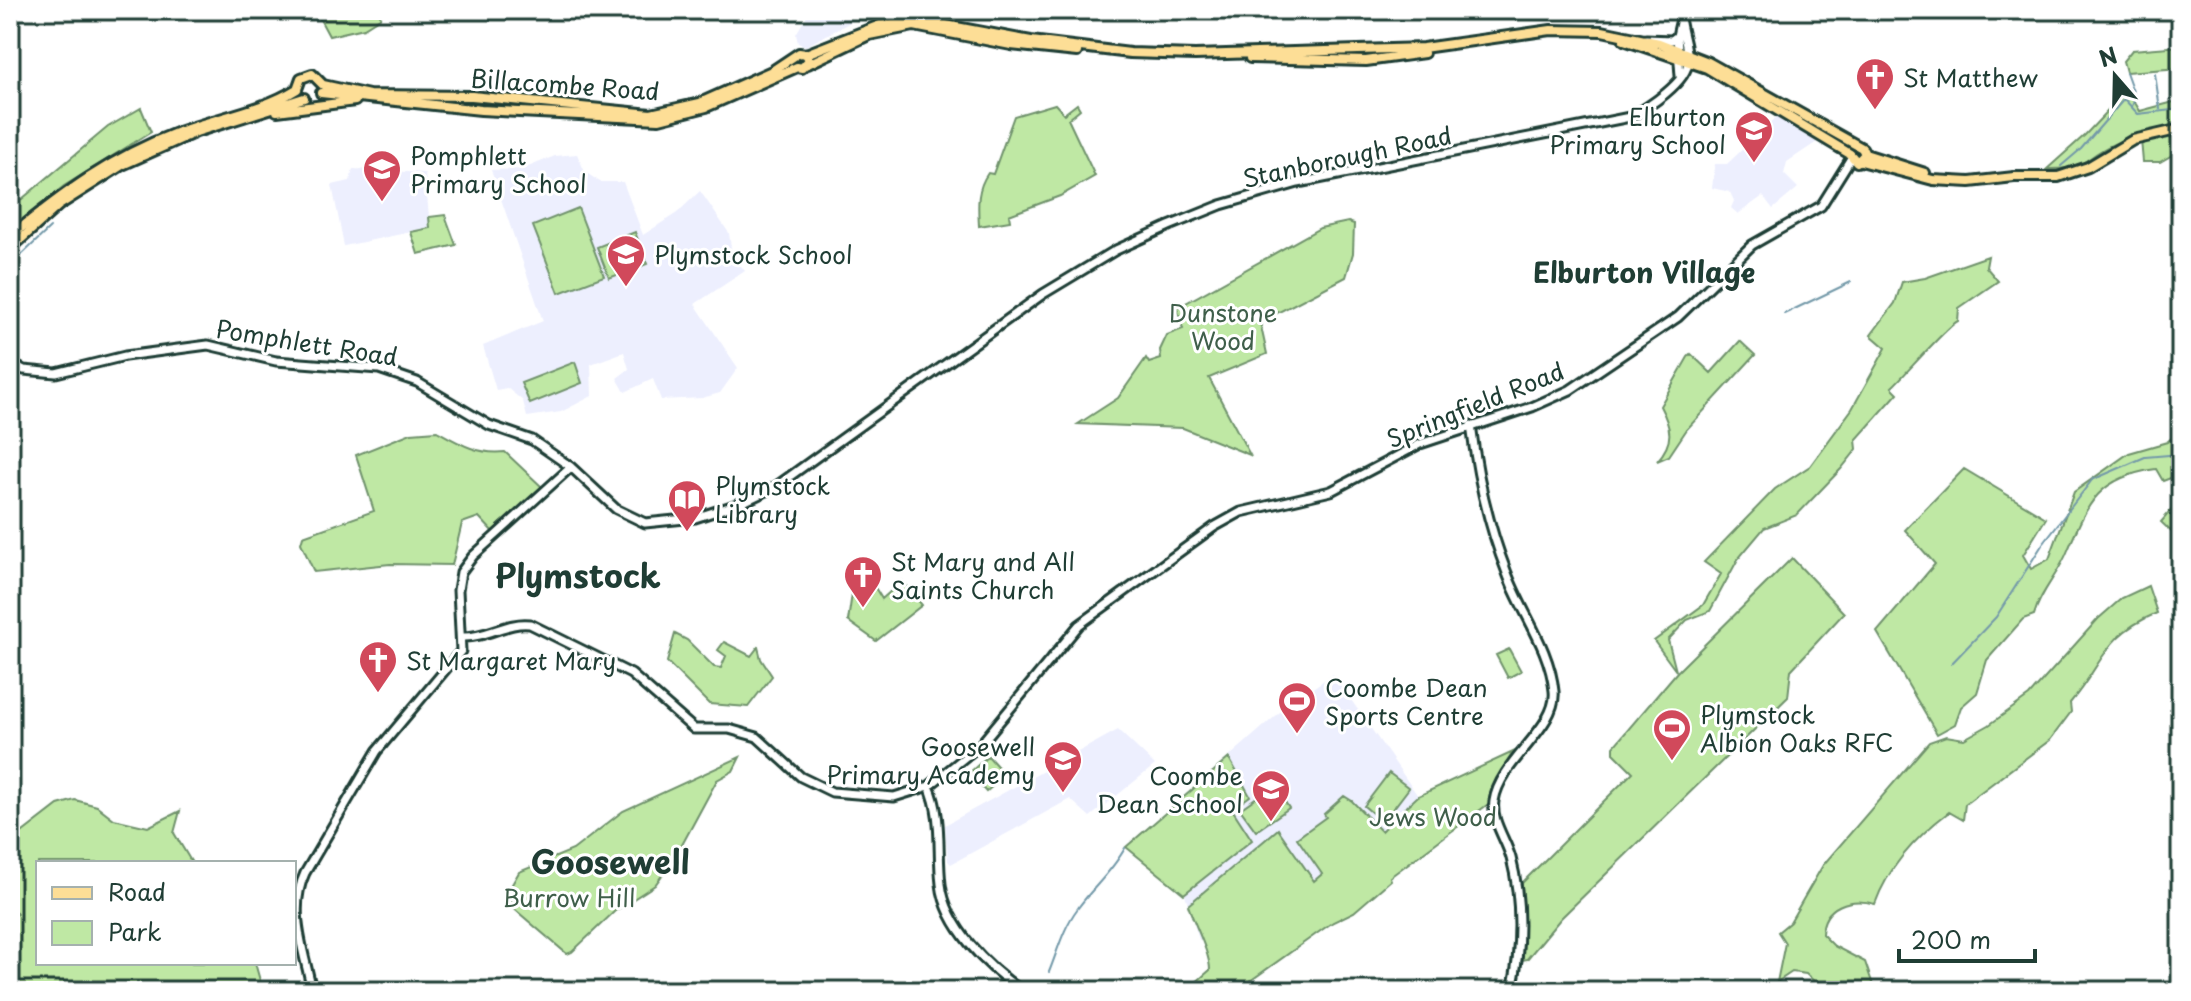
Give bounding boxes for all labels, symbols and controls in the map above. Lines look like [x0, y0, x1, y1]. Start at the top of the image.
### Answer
north arrow [2075, 36, 2155, 116]
text: N [2094, 37, 2121, 74]
church icon: St Matthew [1854, 56, 1896, 111]
street label: Billacombe Road [469, 59, 661, 109]
place label: St Matthew [1903, 59, 2038, 95]
place label: Elburton Primary School [1549, 98, 1726, 162]
school or university icon: Elburton Primary School [1733, 109, 1775, 164]
street label: Stanborough Road [1239, 116, 1455, 196]
place label: Pomphlett Primary School [410, 137, 587, 201]
school or university icon: Pomphlett Primary School [361, 148, 403, 203]
school or university icon: Plymstock School [605, 233, 647, 288]
place label: Plymstock School [654, 236, 853, 272]
district label: Elburton Village [1533, 250, 1755, 293]
park label: Dunstone Wood [1169, 294, 1277, 358]
street label: Pomphlett Road [213, 310, 401, 374]
street label: Springfield Road [1381, 352, 1569, 456]
place label: Plymstock Library [715, 467, 830, 531]
library icon: Plymstock Library [666, 478, 708, 533]
place label: St Mary and All Saints Church [891, 543, 1075, 607]
district label: Plymstock [495, 551, 661, 599]
church icon: St Mary and All Saints Church [842, 554, 884, 609]
church icon: St Margaret Mary [357, 639, 399, 694]
place label: St Margaret Mary [406, 642, 616, 678]
place label: Coombe Dean Sports Centre [1325, 669, 1487, 733]
sports icon: Coombe Dean Sports Centre [1276, 680, 1318, 735]
place label: Plymstock Albion Oaks RFC [1700, 696, 1894, 760]
sports icon: Plymstock Albion Oaks RFC [1651, 707, 1693, 762]
place label: Goosewell Primary Academy [826, 728, 1035, 792]
school or university icon: Goosewell Primary Academy [1042, 739, 1084, 794]
place label: Coombe Dean School [1096, 757, 1243, 821]
school or university icon: Coombe Dean School [1250, 768, 1292, 823]
park label: Jews Wood [1369, 798, 1497, 834]
district label: Goosewell [530, 837, 690, 885]
legend [36, 861, 296, 965]
text: Road [108, 873, 166, 909]
park label: Burrow Hill [503, 879, 635, 915]
text: Park [108, 913, 162, 949]
scale bar [1899, 913, 2035, 963]
text: 200 m [1911, 921, 1991, 957]

